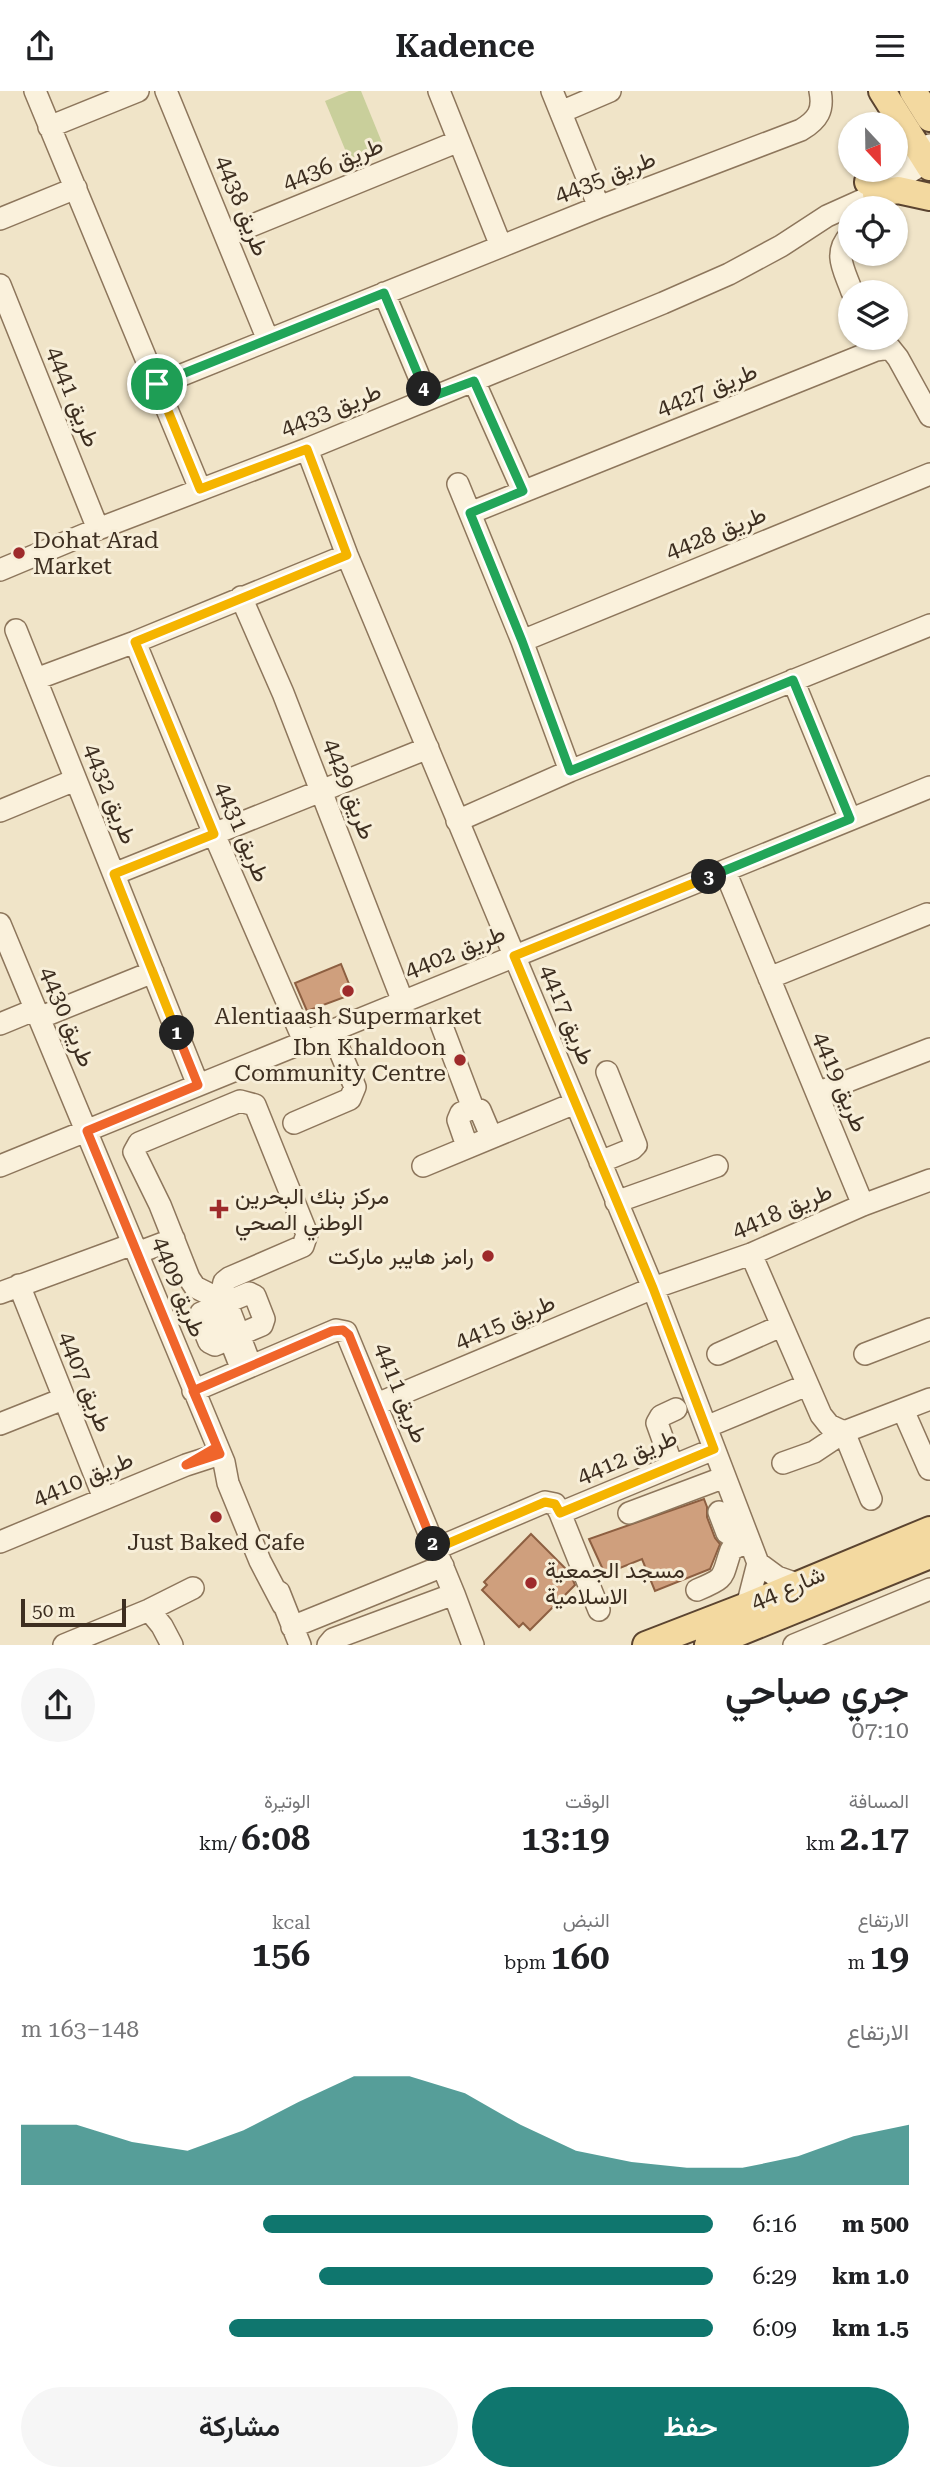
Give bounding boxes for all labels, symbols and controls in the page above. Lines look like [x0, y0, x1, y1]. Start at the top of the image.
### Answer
icon: share [21, 27, 59, 65]
text: Kadence [395, 27, 535, 65]
icon: menu [871, 27, 909, 65]
north arrow [838, 112, 908, 182]
map controls [838, 112, 908, 350]
street label: طريق 4436 [279, 132, 388, 197]
street label: طريق 4435 [551, 145, 660, 210]
street label: طريق 4438 [209, 152, 274, 261]
button: locate [838, 196, 908, 266]
button: layers [838, 280, 908, 350]
street label: طريق 4441 [40, 343, 105, 452]
pin [127, 354, 187, 414]
street label: طريق 4427 [653, 358, 762, 423]
icon: arrive [138, 365, 176, 403]
pin: 4 [406, 371, 442, 407]
text: 4 [418, 377, 429, 400]
street label: طريق 4433 [277, 378, 386, 443]
street label: طريق 4428 [662, 501, 771, 566]
place label: Dohat Arad Market [33, 527, 159, 580]
marker: Dohat Arad Market [11, 545, 27, 561]
street label: طريق 4429 [316, 735, 381, 844]
street label: طريق 4432 [77, 740, 142, 849]
street label: طريق 4431 [208, 778, 275, 887]
pin: 3 [692, 859, 726, 895]
text: 3 [703, 865, 714, 888]
street label: طريق 4402 [401, 920, 510, 985]
street label: طريق 4417 [533, 961, 600, 1070]
street label: طريق 4430 [33, 963, 100, 1072]
marker: Alentiaash Supermarket [340, 983, 356, 999]
place label: Alentiaash Supermarket [214, 1003, 482, 1030]
pin: 1 [160, 1016, 194, 1051]
text: 1 [171, 1021, 182, 1044]
street label: طريق 4419 [806, 1028, 873, 1137]
place label: Ibn Khaldoon Community Centre [234, 1034, 446, 1087]
marker: Ibn Khaldoon Community Centre [452, 1052, 468, 1068]
street label: طريق 4418 [728, 1178, 837, 1245]
place label: مركز بنك البحرين الوطني الصحي [235, 1183, 389, 1241]
marker: مركز بنك البحرين الوطني الصحي [209, 1199, 229, 1219]
street label: طريق 4409 [146, 1233, 211, 1342]
place label: رامز هايبر ماركت [328, 1243, 474, 1271]
marker: رامز هايبر ماركت [480, 1248, 496, 1264]
street label: طريق 4415 [451, 1289, 560, 1356]
street label: طريق 4407 [52, 1328, 117, 1437]
street label: طريق 4411 [368, 1339, 433, 1448]
street label: طريق 4412 [573, 1424, 682, 1491]
street label: طريق 4410 [29, 1446, 138, 1513]
marker: Just Baked Cafe [208, 1509, 224, 1525]
pin: 2 [416, 1527, 450, 1561]
place label: Just Baked Cafe [127, 1529, 305, 1556]
text: 2 [427, 1532, 438, 1555]
place label: مسجد الجمعية الاسلامية [545, 1557, 685, 1610]
street label: شارع 44 [747, 1560, 830, 1617]
marker: مسجد الجمعية الاسلامية [523, 1575, 539, 1591]
scale bar [21, 1595, 126, 1627]
text: 50 m [32, 1599, 75, 1622]
button: share [21, 1668, 95, 1742]
text: جري صباحي [725, 1669, 909, 1713]
text: 07:10 [852, 1717, 909, 1744]
text: الوتيرة [264, 1790, 310, 1813]
text: الوقت [565, 1790, 610, 1813]
text: المسافة [849, 1790, 909, 1813]
text: 6:08 [241, 1818, 310, 1859]
text: 13:19 [521, 1818, 610, 1859]
text: 2.17 [840, 1818, 909, 1859]
text: /km [199, 1832, 241, 1855]
text: km [806, 1832, 840, 1855]
text: النبض [563, 1909, 610, 1932]
text: الارتفاع [857, 1909, 909, 1932]
text: kcal [272, 1911, 310, 1934]
text: 156 [252, 1934, 310, 1975]
text: 160 [551, 1937, 610, 1978]
text: 19 [870, 1937, 909, 1978]
text: bpm [504, 1951, 551, 1974]
text: m [848, 1951, 870, 1974]
text: 148–163 m [21, 2016, 139, 2043]
text: الارتفاع [847, 2019, 909, 2046]
text: 6:16 [752, 2211, 797, 2238]
text: 500 m [842, 2211, 909, 2238]
text: 6:29 [752, 2263, 797, 2290]
text: 1.0 km [832, 2263, 909, 2290]
text: 6:09 [752, 2315, 797, 2342]
text: 1.5 km [832, 2315, 909, 2342]
button: مشاركة [21, 2387, 458, 2467]
button: حفظ [472, 2387, 909, 2467]

